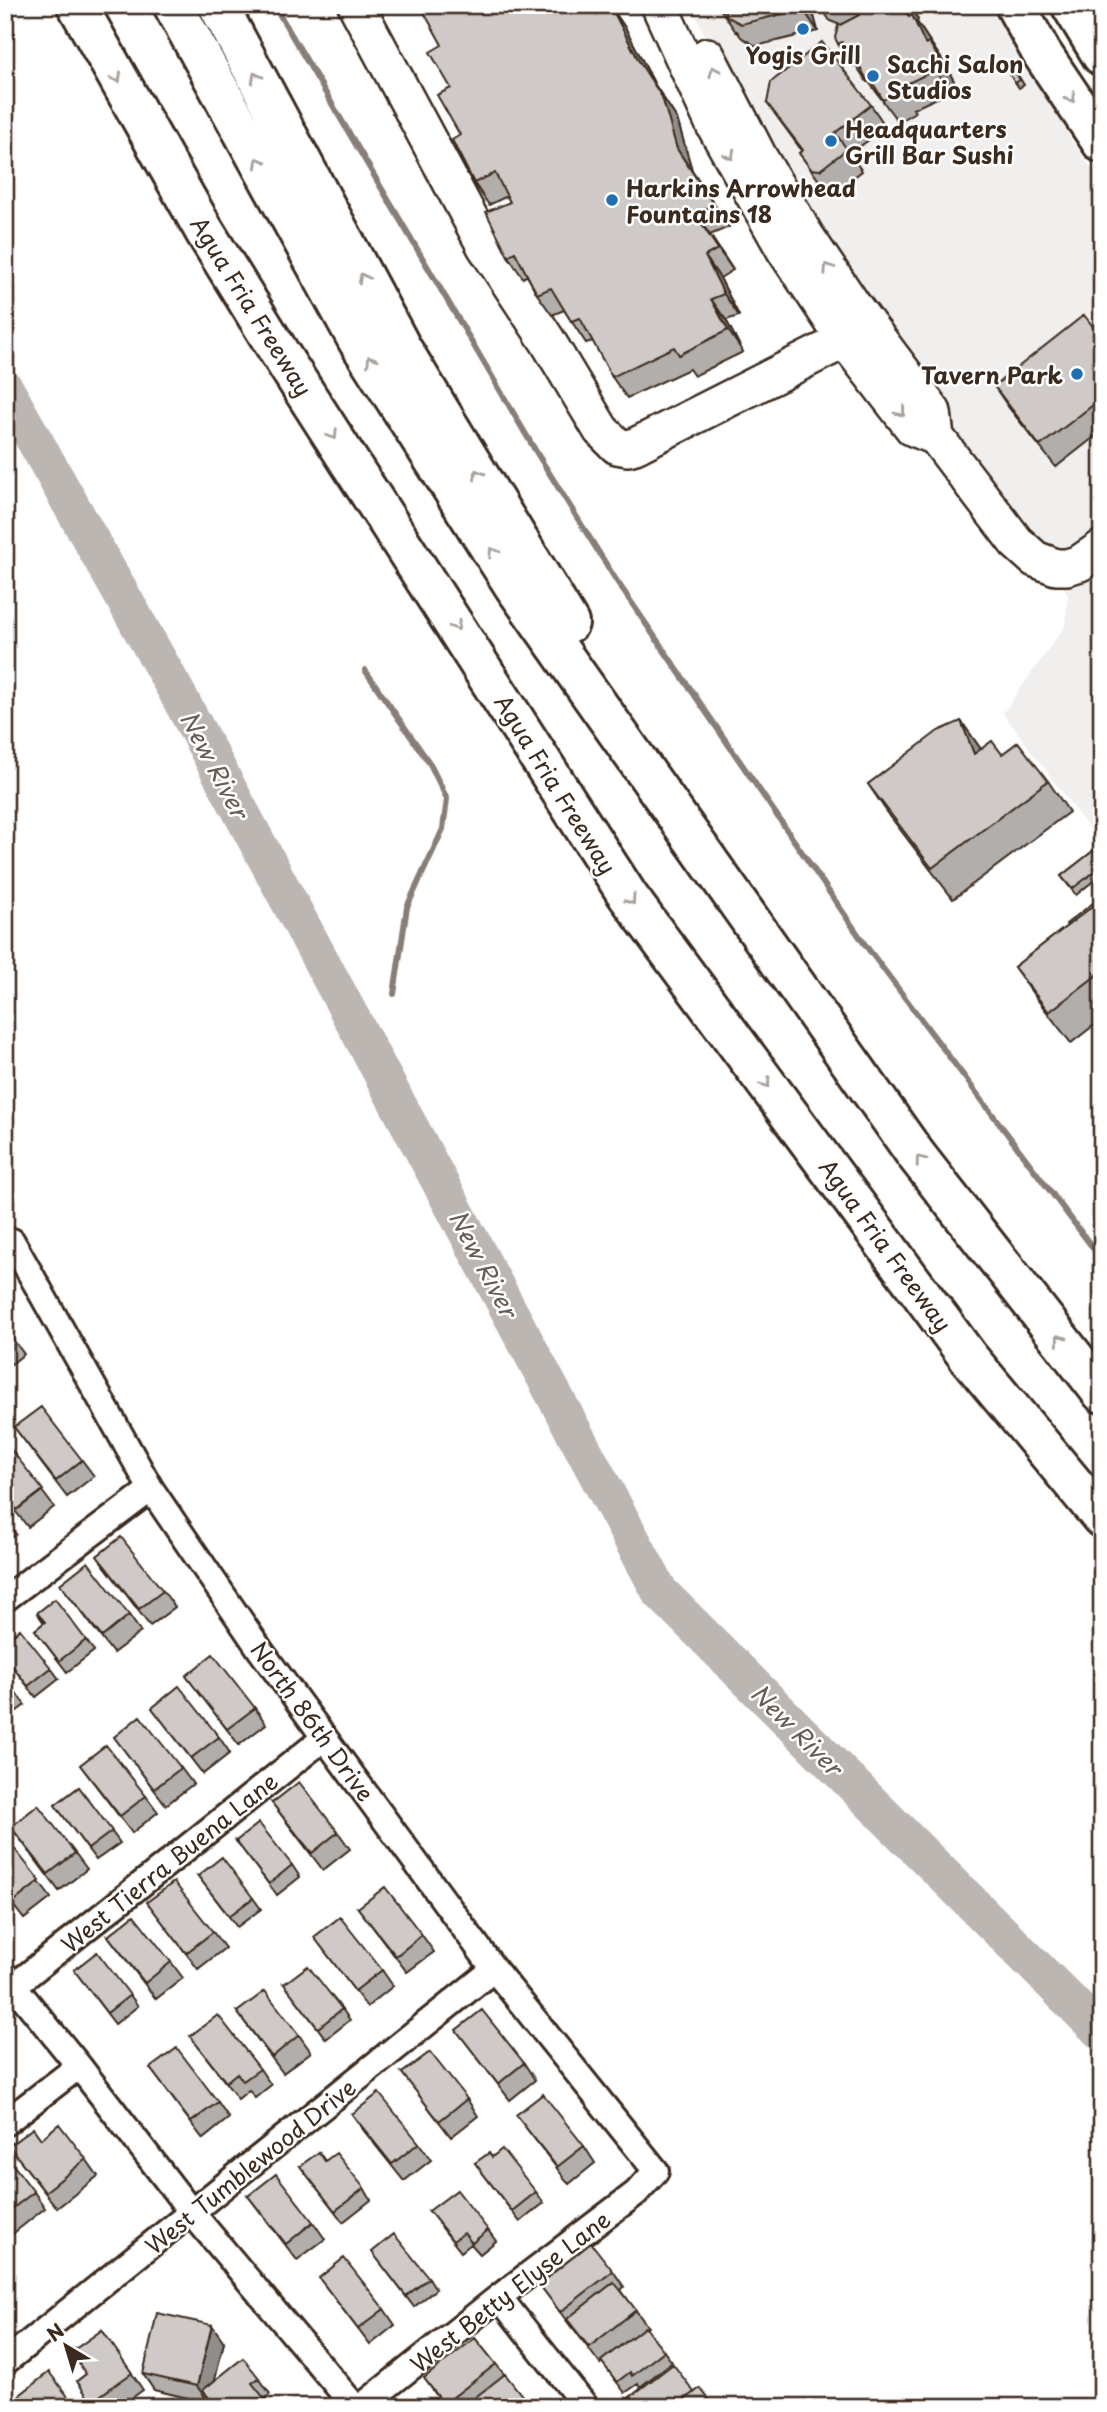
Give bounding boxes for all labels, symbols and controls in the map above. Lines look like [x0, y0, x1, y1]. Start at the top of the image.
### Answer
marker: Yogis Grill [795, 21, 811, 37]
place label: Yogis Grill [745, 37, 861, 72]
place label: Sachi Salon Studios [887, 46, 1023, 107]
one-way arrow [709, 66, 723, 78]
marker: Sachi Salon Studios [865, 68, 881, 84]
one-way arrow [109, 70, 122, 83]
one-way arrow [250, 72, 264, 84]
one-way arrow [1063, 90, 1076, 103]
place label: Headquarters Grill Bar Sushi [845, 111, 1014, 172]
marker: Headquarters Grill Bar Sushi [823, 133, 839, 149]
one-way arrow [722, 148, 735, 161]
one-way arrow [254, 157, 267, 169]
place label: Harkins Arrowhead Fountains 18 [626, 170, 856, 231]
marker: Harkins Arrowhead Fountains 18 [604, 192, 620, 208]
street label: Agua Fria Freeway [182, 209, 322, 403]
one-way arrow [823, 263, 836, 276]
one-way arrow [358, 272, 372, 285]
one-way arrow [366, 355, 379, 368]
place label: Tavern Park [921, 357, 1064, 392]
marker: Tavern Park [1069, 366, 1085, 382]
one-way arrow [892, 405, 905, 417]
one-way arrow [325, 427, 338, 440]
one-way arrow [473, 469, 486, 482]
one-way arrow [488, 547, 501, 560]
one-way arrow [447, 619, 460, 632]
street label: Agua Fria Freeway [486, 687, 626, 881]
water label: New River [172, 704, 260, 827]
one-way arrow [623, 892, 635, 905]
one-way arrow [758, 1076, 771, 1088]
street label: Agua Fria Freeway [811, 1151, 961, 1339]
one-way arrow [915, 1155, 928, 1168]
water label: New River [441, 1203, 529, 1326]
one-way arrow [1055, 1335, 1068, 1347]
street label: North 86th Drive [243, 1634, 383, 1808]
water label: New River [743, 1675, 853, 1785]
street label: West Tierra Buena Lane [53, 1763, 285, 1961]
street label: West Tumblewood Drive [137, 2070, 363, 2262]
street label: West Betty Elyse Lane [402, 2202, 618, 2380]
north arrow [32, 2310, 102, 2380]
text: N [40, 2316, 69, 2347]

